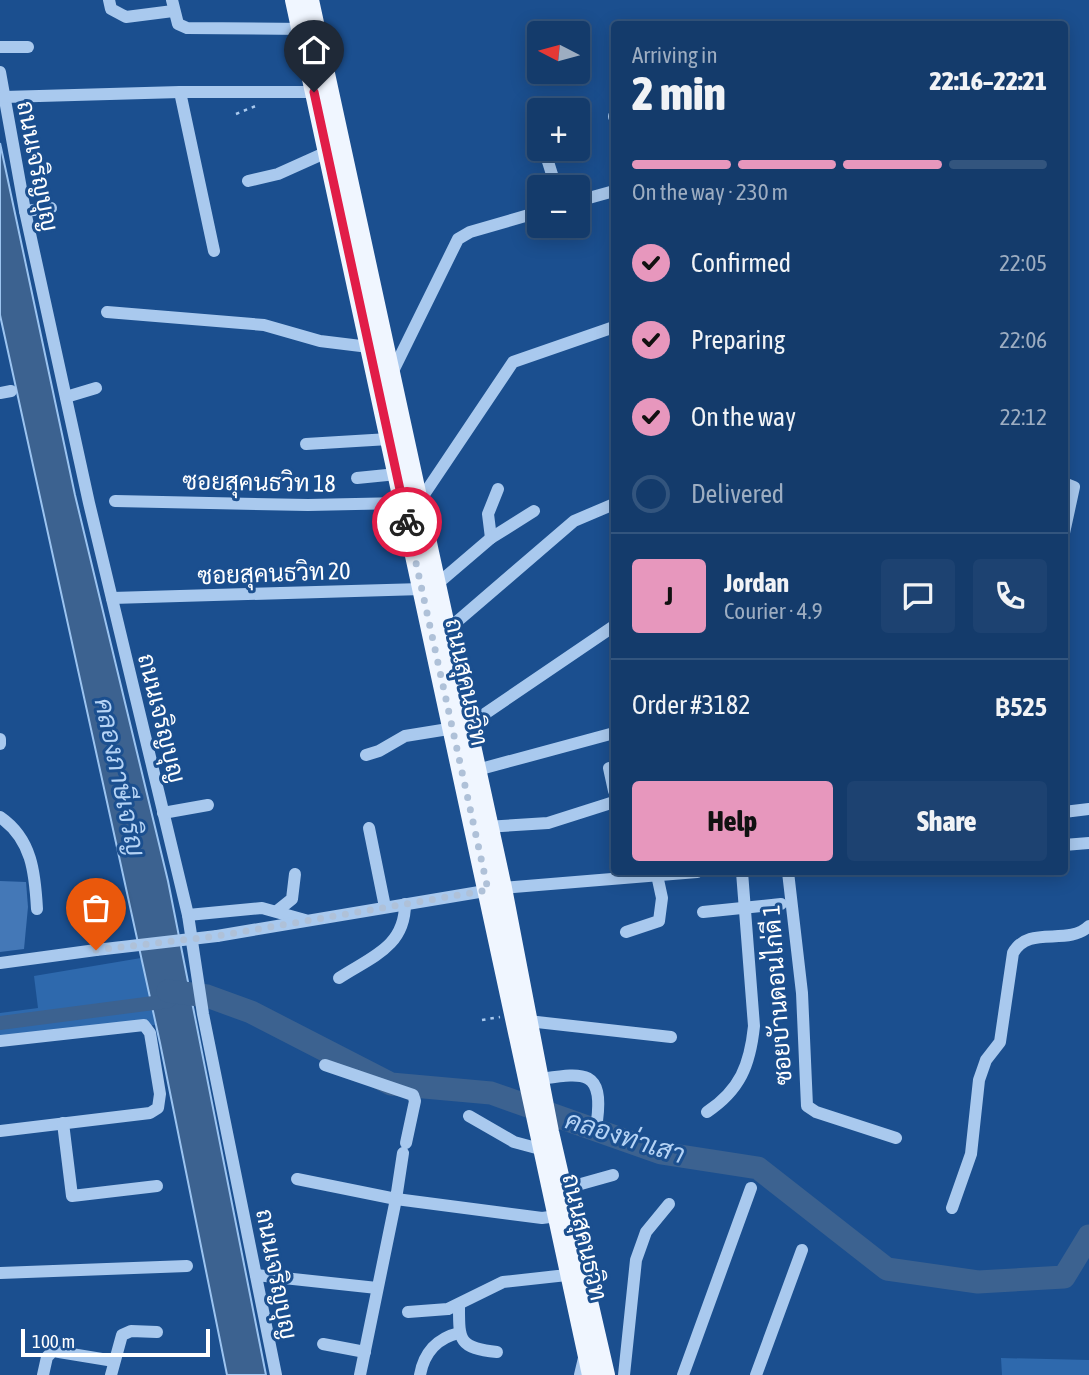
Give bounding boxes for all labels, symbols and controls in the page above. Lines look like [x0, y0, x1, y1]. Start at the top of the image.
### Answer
pin [284, 20, 344, 92]
north arrow [527, 21, 590, 84]
map controls [527, 21, 590, 238]
icon: home [295, 31, 333, 69]
text: Arriving in [632, 42, 718, 68]
text: 22:16–22:21 [930, 66, 1047, 96]
text: 2 min [632, 67, 726, 120]
button: + [527, 98, 590, 161]
street label: ถนนเจริญบุญ [9, 99, 64, 234]
button: − [527, 175, 590, 238]
text: On the way · 230 m [632, 179, 788, 205]
icon: check [632, 244, 670, 282]
text: Confirmed [691, 248, 791, 278]
text: 22:05 [999, 250, 1047, 276]
icon: check [632, 321, 670, 359]
text: Preparing [691, 325, 785, 355]
text: 22:06 [999, 327, 1047, 353]
icon: check [632, 398, 670, 436]
text: On the way [691, 402, 796, 432]
text: 22:12 [1000, 404, 1047, 430]
street label: ซอยสุคนธวิท 18 [182, 467, 336, 500]
text: Delivered [691, 479, 784, 509]
courier [372, 487, 442, 557]
icon: bike [388, 503, 426, 541]
street label: ซอยสุคนธวิท 20 [197, 557, 351, 592]
button: chat [881, 559, 955, 633]
button: phone [973, 559, 1047, 633]
text: Jordan [724, 568, 789, 598]
text: J [665, 581, 673, 611]
text: Courier · 4.9 [724, 598, 823, 624]
street label: ถนนสุคนธวิท [437, 616, 494, 749]
street label: ถนนเจริญบุญ [130, 651, 191, 786]
text: Order #3182 [632, 690, 751, 720]
text: ฿525 [995, 692, 1047, 722]
water label: คลองภาษีเจริญ [88, 695, 152, 859]
button: Help [632, 781, 833, 861]
button: Share [847, 781, 1047, 861]
pin [66, 878, 126, 950]
icon: bag [77, 889, 115, 927]
street label: ซอยบัานดอนไก่ดี 1 [755, 904, 797, 1086]
water label: คลองท่าเสา [562, 1105, 688, 1169]
street label: ถนนสุคนธวิท [554, 1171, 613, 1304]
street label: ถนนเจริญบุญ [248, 1207, 303, 1342]
scale bar [21, 1326, 210, 1358]
text: 100 m [32, 1330, 75, 1352]

